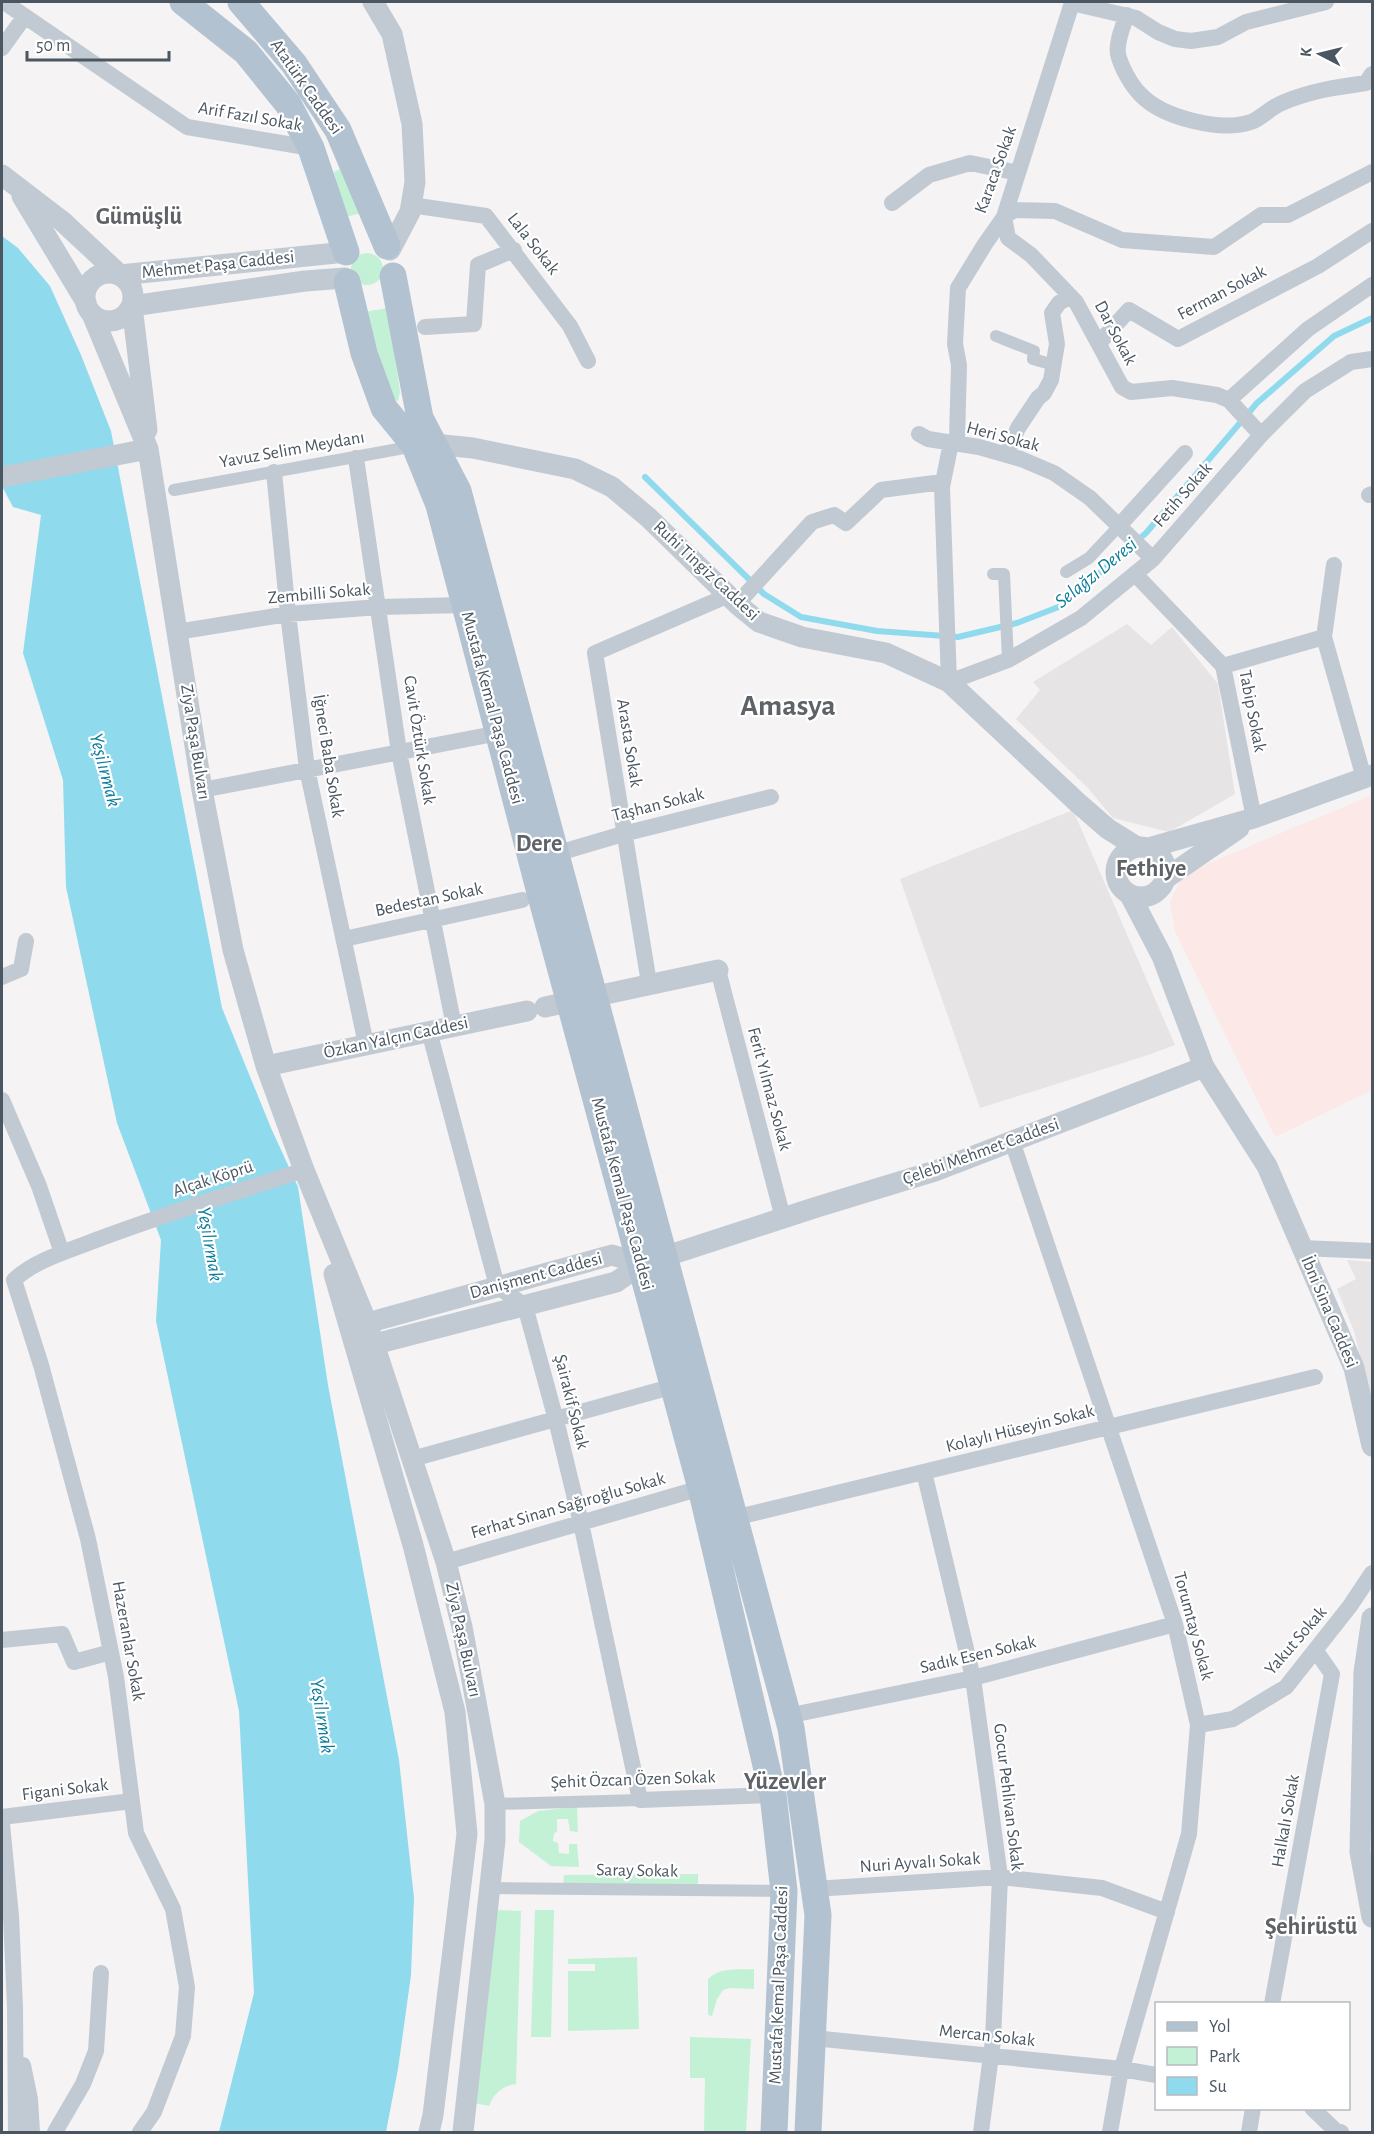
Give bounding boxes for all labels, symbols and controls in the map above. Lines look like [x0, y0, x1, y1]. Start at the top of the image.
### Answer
scale bar [27, 24, 170, 62]
north arrow [1290, 24, 1350, 84]
street label: Atatürk Caddesi [267, 36, 345, 138]
text: 50 m [36, 37, 70, 55]
text: K [1298, 46, 1315, 58]
street label: Arif Fazıl Sokak [197, 99, 304, 135]
street label: Karaca Sokak [972, 123, 1020, 216]
district label: Gümüşlü [96, 205, 183, 229]
street label: Lala Sokak [503, 210, 563, 279]
street label: Mehmet Paşa Caddesi [141, 248, 295, 282]
street label: Ferman Sokak [1175, 262, 1270, 324]
street label: Dar Sokak [1091, 298, 1140, 369]
street label: Heri Sokak [965, 419, 1042, 456]
street label: Yavuz Selim Meydanı [218, 428, 366, 472]
street label: Fetih Sokak [1150, 459, 1216, 531]
street label: Ruhi Tingiz Caddesi [650, 518, 762, 624]
water label: Selağzı Deresi [1051, 534, 1141, 612]
street label: Zembilli Sokak [267, 580, 372, 607]
street label: Mustafa Kemal Paşa Caddesi [458, 610, 526, 806]
street label: Tabip Sokak [1235, 669, 1269, 754]
street label: Cavit Öztürk Sokak [400, 674, 440, 806]
street label: Ziya Paşa Bulvarı [177, 683, 213, 801]
district label: Amasya [740, 691, 836, 721]
street label: İğneci Baba Sokak [309, 693, 349, 820]
street label: Arasta Sokak [613, 698, 645, 789]
water label: Yeşilırmak [86, 731, 124, 809]
street label: Taşhan Sokak [610, 785, 706, 825]
district label: Dere [516, 832, 562, 856]
district label: Fethiye [1116, 857, 1186, 881]
street label: Bedestan Sokak [374, 880, 485, 920]
street label: Özkan Yalçın Caddesi [322, 1012, 470, 1062]
street label: Ferit Yılmaz Sokak [744, 1025, 794, 1153]
street label: Mustafa Kemal Paşa Caddesi [588, 1096, 656, 1292]
street label: Çelebi Mehmet Caddesi [900, 1115, 1062, 1189]
street label: Alçak Köprü [171, 1158, 255, 1200]
water label: Yeşilırmak [194, 1205, 226, 1283]
street label: Danişment Caddesi [468, 1250, 604, 1302]
street label: İbni Sina Caddesi [1297, 1253, 1362, 1371]
street label: Şairakif Sokak [551, 1353, 592, 1452]
street label: Kolaylı Hüseyin Sokak [944, 1402, 1097, 1456]
street label: Ferhat Sinan Sağıroğlu Sokak [469, 1469, 668, 1542]
street label: Torumtay Sokak [1170, 1570, 1216, 1683]
street label: Hazeranlar Sokak [109, 1580, 148, 1703]
street label: Ziya Paşa Bulvarı [442, 1581, 484, 1699]
street label: Yakut Sokak [1262, 1603, 1331, 1679]
street label: Sadık Esen Sokak [918, 1633, 1039, 1677]
water label: Yeşilırmak [306, 1677, 338, 1755]
street label: Gocur Pehlivan Sokak [990, 1722, 1026, 1872]
street label: Şehit Özcan Özen Sokak [550, 1766, 717, 1792]
district label: Yüzevler [744, 1770, 827, 1794]
street label: Halkalı Sokak [1269, 1772, 1303, 1869]
street label: Figani Sokak [21, 1776, 110, 1804]
street label: Nuri Ayvalı Sokak [859, 1850, 982, 1876]
street label: Saray Sokak [596, 1861, 679, 1881]
street label: Mustafa Kemal Paşa Caddesi [767, 1885, 791, 2085]
district label: Şehirüstü [1265, 1915, 1358, 1939]
legend [1155, 2002, 1350, 2110]
text: Yol [1209, 2018, 1231, 2036]
street label: Mercan Sokak [938, 2022, 1037, 2050]
text: Park [1209, 2048, 1241, 2066]
text: Su [1209, 2078, 1227, 2096]

